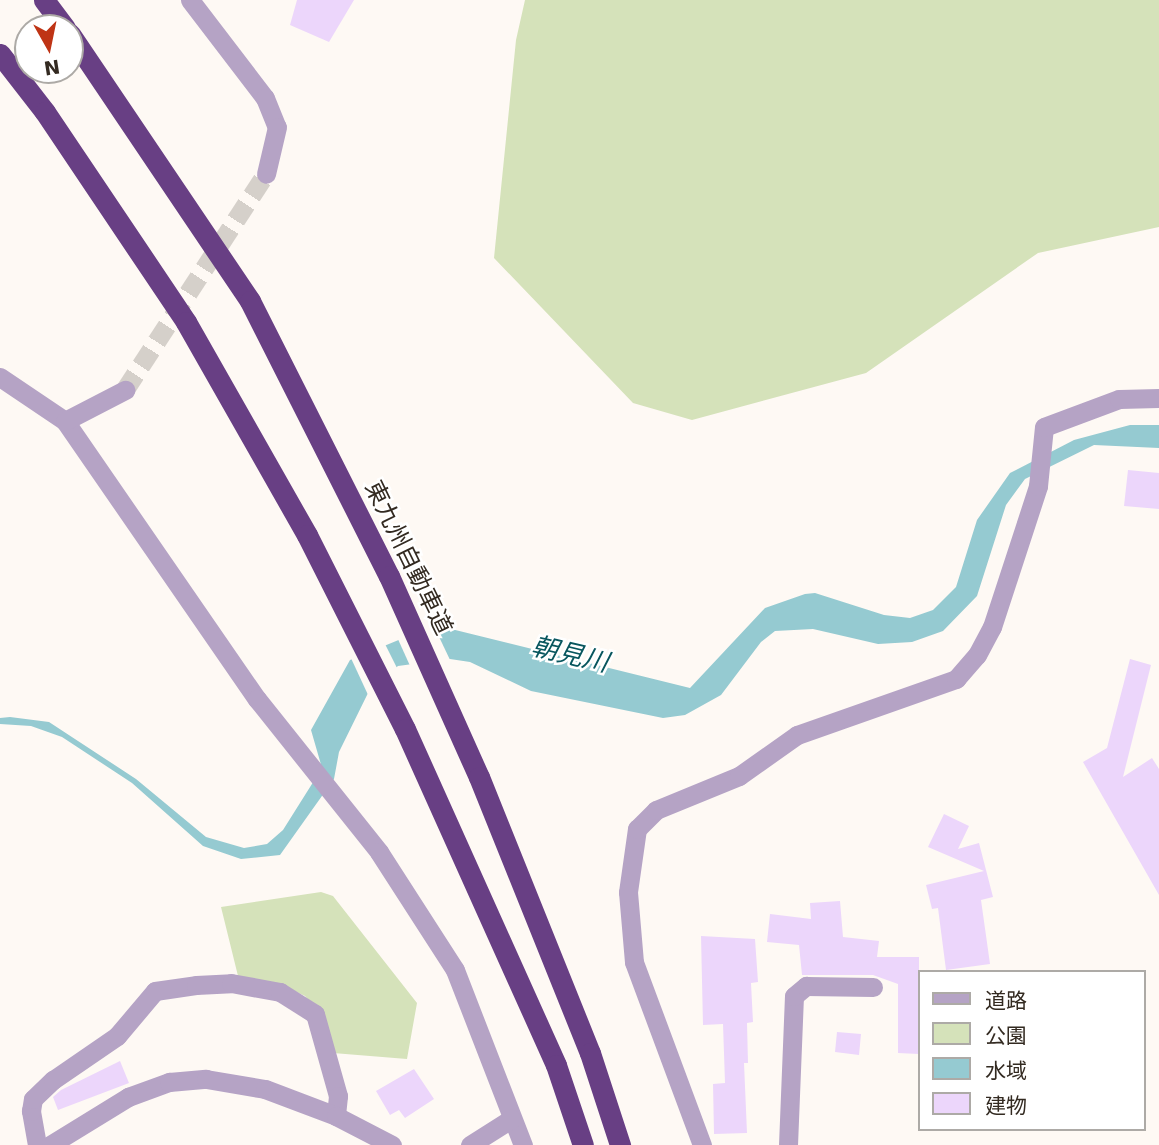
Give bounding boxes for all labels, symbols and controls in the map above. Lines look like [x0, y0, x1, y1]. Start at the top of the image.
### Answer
north arrow [14, 14, 84, 84]
text: N [42, 56, 62, 80]
street label: 東九州自動車道 [358, 476, 458, 640]
water label: 朝見川 [528, 631, 612, 679]
legend [918, 970, 1145, 1131]
text: 道路 [985, 989, 1027, 1013]
text: 公園 [985, 1024, 1027, 1048]
text: 水域 [985, 1059, 1027, 1083]
text: 建物 [985, 1094, 1027, 1118]

